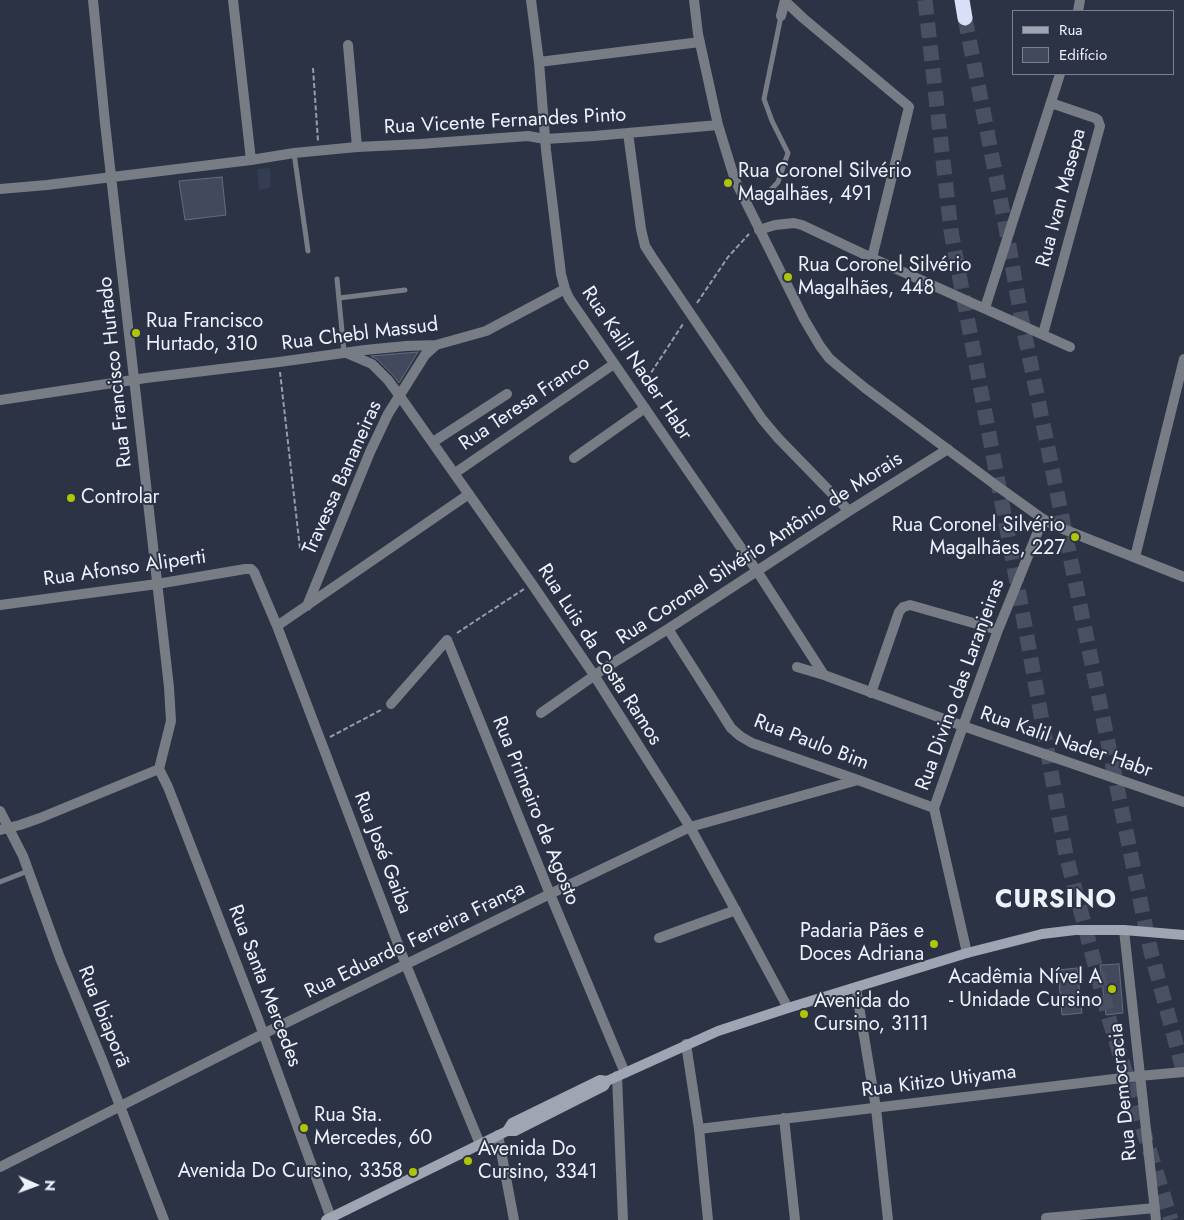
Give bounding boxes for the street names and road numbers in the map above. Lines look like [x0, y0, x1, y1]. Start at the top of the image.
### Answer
street label: Rua Vicente Fernandes Pinto [383, 104, 627, 140]
street label: Rua Ivan Masepa [1032, 126, 1092, 270]
street label: Rua Francisco Hurtado [94, 275, 138, 469]
street label: Rua Kalil Nader Habr [576, 282, 696, 446]
street label: Rua Chebl Massud [280, 313, 440, 357]
street label: Rua Teresa Franco [455, 351, 595, 457]
street label: Travessa Bananeiras [298, 397, 388, 559]
street label: Rua Coronel Silvério Antônio de Morais [613, 447, 907, 651]
street label: Rua Afonso Aliperti [42, 546, 208, 592]
street label: Rua Luis da Costa Ramos [531, 560, 667, 750]
street label: Rua Divino das Laranjeiras [912, 576, 1010, 794]
street label: Rua Kalil Nader Habr [977, 702, 1155, 784]
street label: Rua Paulo Bim [750, 710, 872, 776]
street label: Rua Primeiro de Agosto [486, 713, 584, 909]
street label: Rua José Gaiba [348, 789, 416, 917]
street label: Rua Eduardo Ferreira França [301, 877, 529, 1005]
street label: Rua Santa Mercedes [222, 902, 306, 1070]
street label: Rua Ibiaporã [72, 963, 134, 1071]
street label: Rua Democracia [1105, 1022, 1143, 1162]
street label: Rua Kitizo Utiyama [860, 1061, 1018, 1103]

